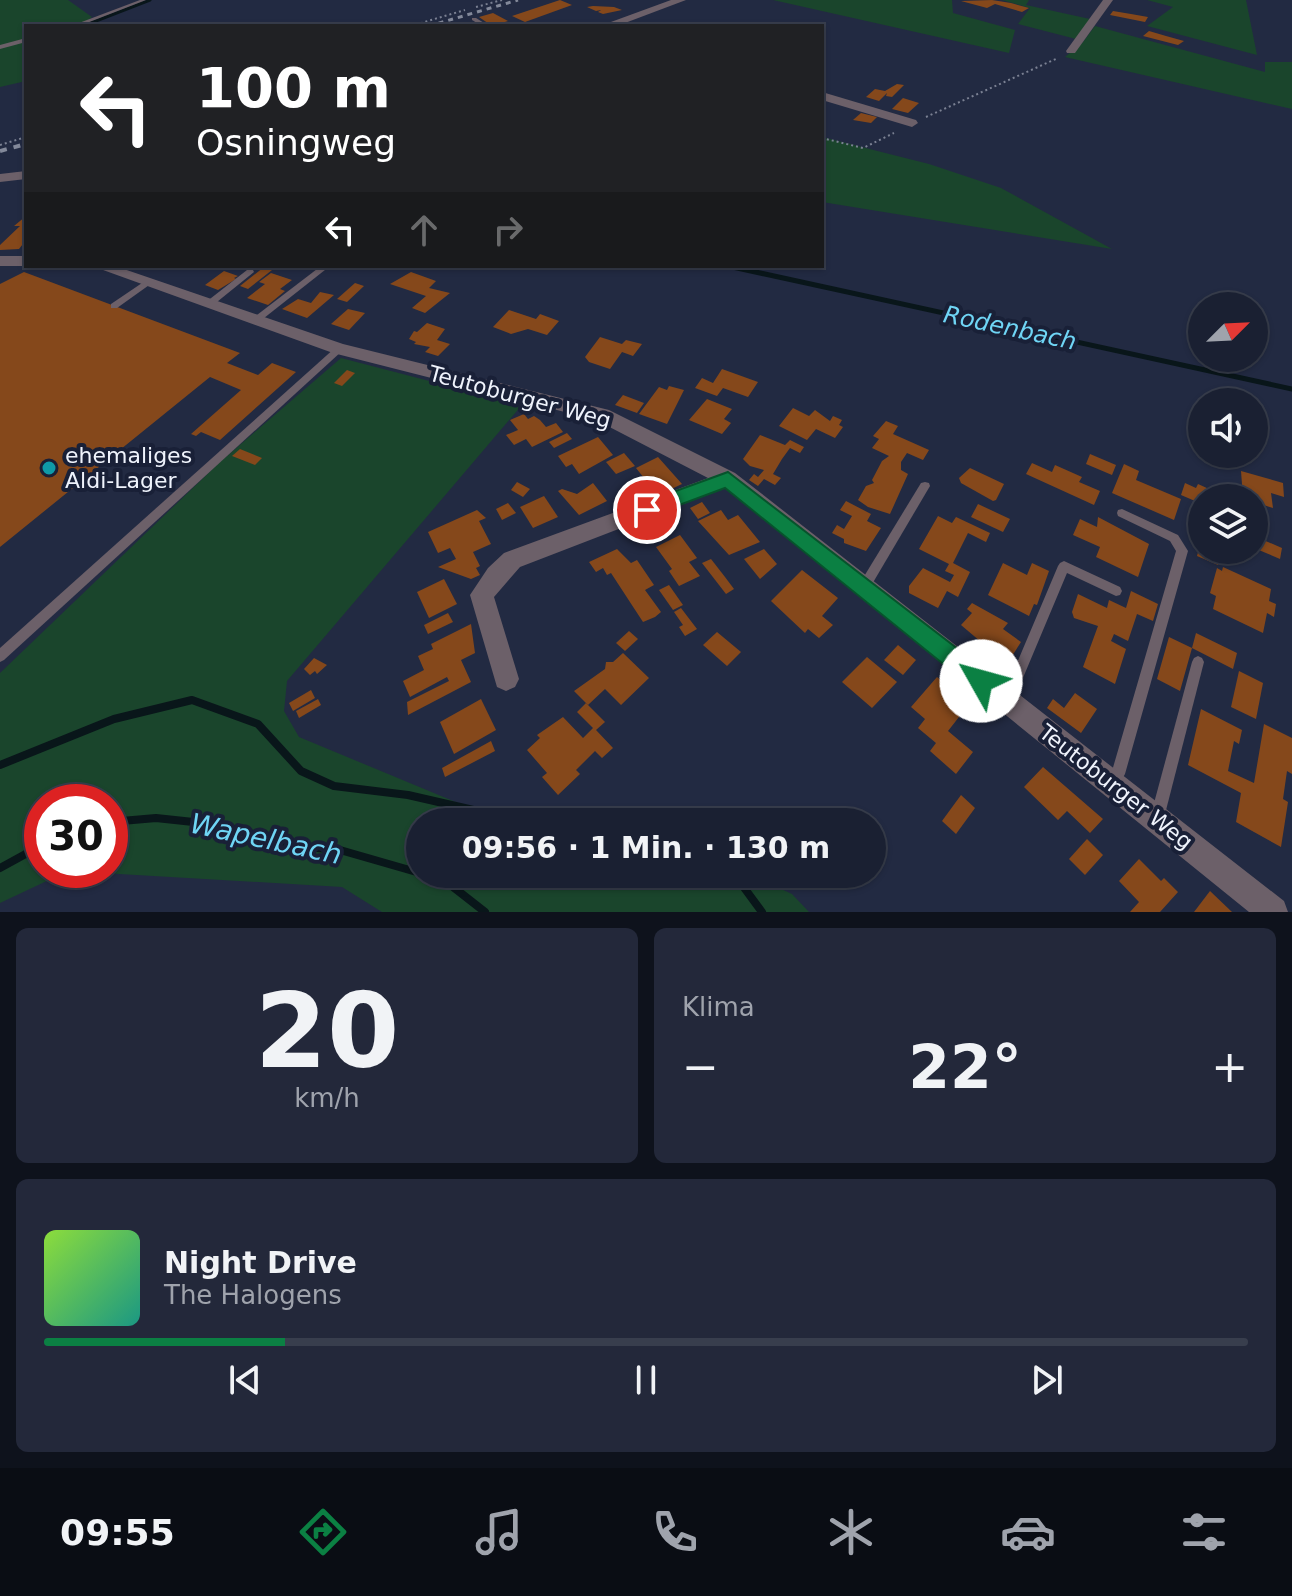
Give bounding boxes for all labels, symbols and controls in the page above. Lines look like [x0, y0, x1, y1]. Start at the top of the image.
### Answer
text: 100 m [196, 55, 391, 120]
icon: left [64, 56, 168, 160]
text: Osningweg [196, 122, 396, 163]
icon: left [318, 208, 362, 252]
icon: ahead [402, 208, 446, 252]
icon: right [486, 208, 530, 252]
north arrow [1188, 292, 1268, 372]
map controls [1188, 292, 1268, 564]
water label: Rodenbach [941, 300, 1079, 356]
street label: Teutoburger Weg [425, 360, 614, 433]
button: sound [1188, 388, 1268, 468]
place label: ehemaliges Aldi-Lager [65, 443, 192, 493]
marker: ehemaliges Aldi-Lager [40, 459, 58, 477]
pin [613, 476, 681, 544]
button: layers [1188, 484, 1268, 564]
icon: arrive [625, 488, 669, 532]
position arrow [939, 639, 1023, 723]
street label: Teutoburger Weg [1034, 719, 1198, 855]
speed limit sign: 30 [24, 784, 128, 888]
water label: Wapelbach [187, 807, 345, 871]
text: 09:56 · 1 Min. · 130 m [462, 830, 830, 865]
text: 20 [255, 970, 399, 1092]
text: Klima [682, 992, 755, 1022]
text: 22° [908, 1032, 1022, 1102]
text: − [682, 1041, 719, 1092]
text: + [1211, 1041, 1248, 1092]
text: km/h [294, 1083, 360, 1113]
text: Night Drive [164, 1245, 357, 1280]
text: The Halogens [164, 1280, 342, 1310]
icon: previous [223, 1358, 267, 1402]
icon: pause [624, 1358, 668, 1402]
icon: next [1025, 1358, 1069, 1402]
icon: directions [295, 1504, 351, 1560]
icon: music [471, 1504, 527, 1560]
icon: phone [647, 1504, 703, 1560]
icon: climate [823, 1504, 879, 1560]
icon: car [1000, 1504, 1056, 1560]
icon: filters [1176, 1504, 1232, 1560]
text: 09:55 [60, 1512, 175, 1553]

